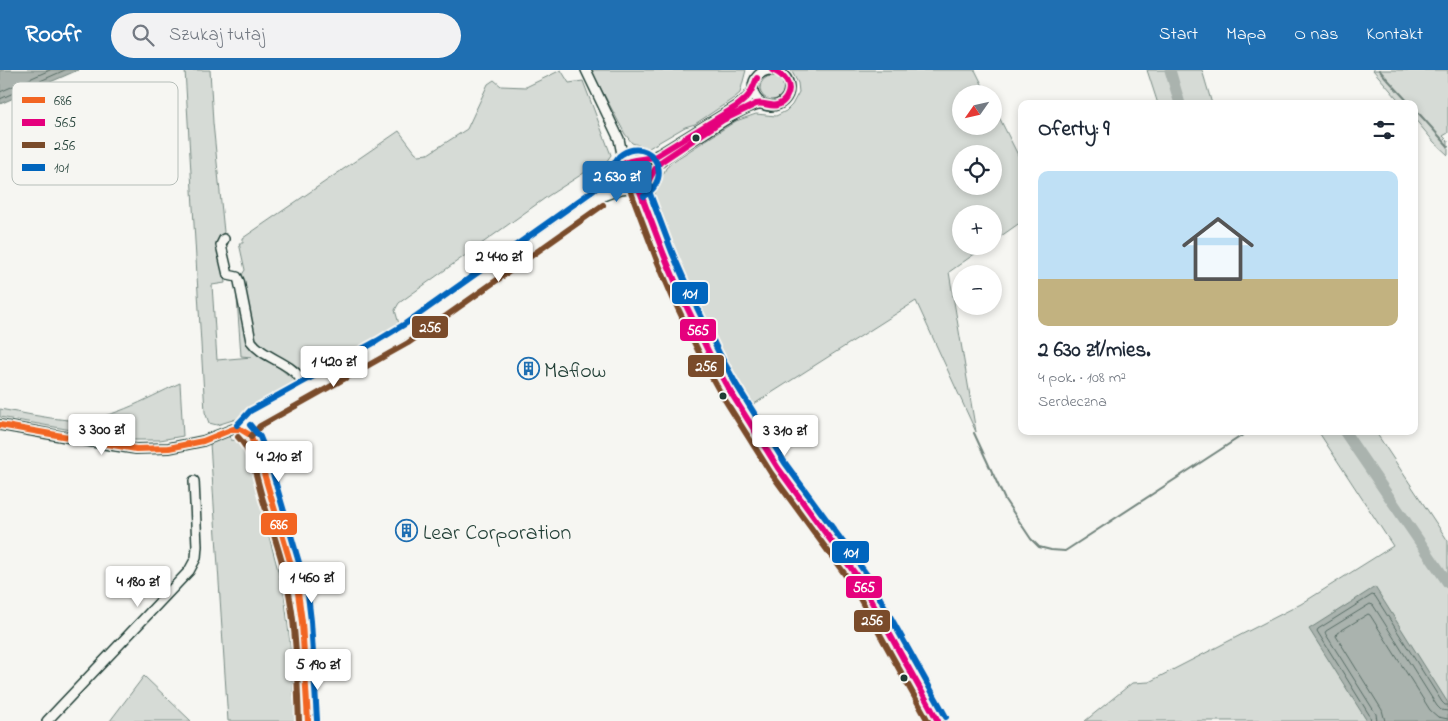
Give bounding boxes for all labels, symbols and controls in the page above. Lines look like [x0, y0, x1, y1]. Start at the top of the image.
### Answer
search box [111, 13, 461, 58]
text: Roofr [25, 18, 81, 53]
icon: search [129, 21, 157, 49]
text: Szukaj tutaj [169, 22, 265, 49]
text: Start [1159, 22, 1198, 48]
text: Mapa [1226, 22, 1266, 48]
text: O nas [1294, 22, 1338, 48]
text: Kontakt [1366, 22, 1423, 48]
legend [12, 82, 178, 185]
north arrow [952, 85, 1002, 135]
map controls [952, 85, 1002, 315]
text: 686 [54, 91, 72, 112]
text: 565 [54, 113, 76, 134]
text: Oferty: 9 [1038, 115, 1110, 145]
icon: filters [1370, 116, 1398, 144]
unlabelled marker [691, 133, 701, 143]
text: 256 [54, 136, 75, 157]
button: locate [952, 145, 1002, 195]
text: 101 [54, 158, 69, 179]
pin: 2 630 zł [565, 160, 669, 203]
text: 2 630 zł [594, 165, 640, 189]
icon: home [1173, 204, 1263, 294]
button: + [952, 205, 1002, 255]
pin: 2 440 zł [447, 240, 551, 283]
text: 2 440 zł [476, 245, 522, 269]
button: − [952, 265, 1002, 315]
line badge: 101 [671, 281, 709, 305]
text: 101 [683, 284, 698, 305]
line badge: 256 [411, 315, 449, 339]
text: 256 [418, 318, 441, 339]
line badge: 565 [679, 318, 717, 342]
text: 565 [687, 321, 709, 342]
text: 2 630 zł/mies. [1038, 336, 1150, 366]
pin: 1 420 zł [282, 346, 386, 388]
text: 1 420 zł [312, 350, 356, 374]
line badge: 256 [687, 354, 725, 378]
place label: Maflow [544, 356, 606, 388]
building icon: Maflow [516, 357, 540, 381]
text: 256 [694, 357, 717, 378]
text: 4 pok. · 108 m² [1038, 366, 1126, 390]
text: Serdeczna [1038, 390, 1107, 414]
unlabelled marker [718, 391, 728, 401]
pin: 3 300 zł [50, 414, 154, 456]
pin: 3 310 zł [733, 414, 837, 457]
text: 3 300 zł [79, 418, 125, 442]
text: 3 310 zł [763, 419, 807, 443]
pin: 4 210 zł [227, 440, 331, 483]
text: 4 210 zł [257, 445, 301, 469]
line badge: 686 [260, 512, 298, 536]
text: 686 [269, 515, 289, 536]
place label: Lear Corporation [423, 518, 571, 550]
building icon: Lear Corporation [395, 519, 419, 543]
line badge: 101 [831, 540, 870, 564]
text: 101 [844, 543, 859, 564]
pin: 1 460 zł [260, 562, 364, 604]
pin: 4 180 zł [86, 566, 190, 608]
text: 1 460 zł [290, 566, 334, 590]
text: 4 180 zł [117, 570, 159, 594]
line badge: 565 [845, 575, 883, 599]
text: 565 [853, 578, 875, 599]
line badge: 256 [853, 609, 891, 633]
text: 256 [860, 611, 883, 632]
pin: 5 190 zł [266, 648, 370, 691]
text: 5 190 zł [296, 653, 340, 677]
unlabelled marker [899, 673, 909, 683]

